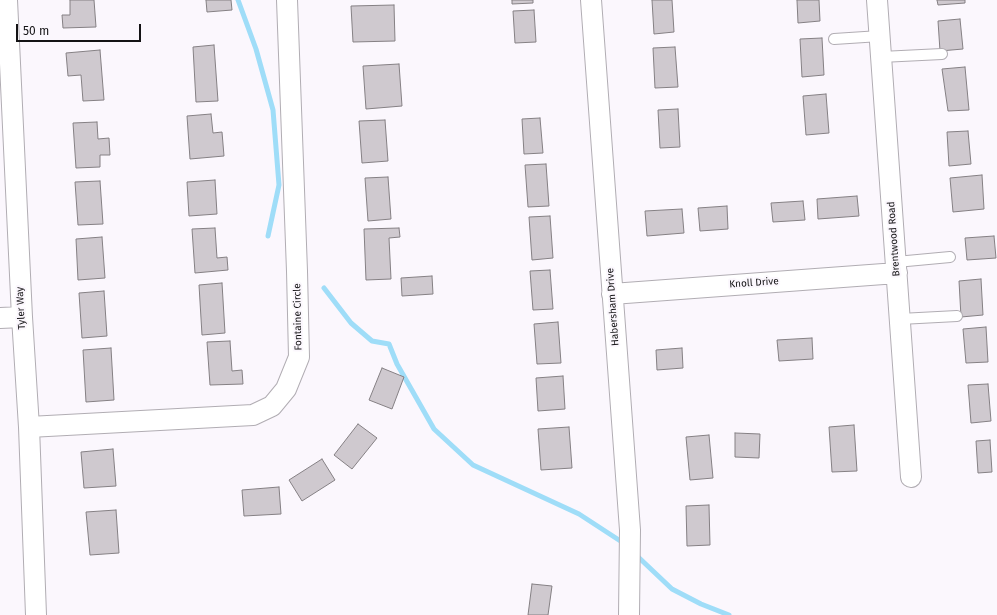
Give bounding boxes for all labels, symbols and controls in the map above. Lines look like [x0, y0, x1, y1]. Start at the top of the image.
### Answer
scale bar [18, 16, 143, 42]
text: 50 m [23, 24, 49, 38]
street label: Brentwood Road [885, 201, 903, 277]
street label: Habersham Drive [604, 268, 622, 346]
street label: Knoll Drive [729, 275, 779, 291]
street label: Fontaine Circle [291, 283, 305, 351]
street label: Tyler Way [14, 286, 28, 330]

